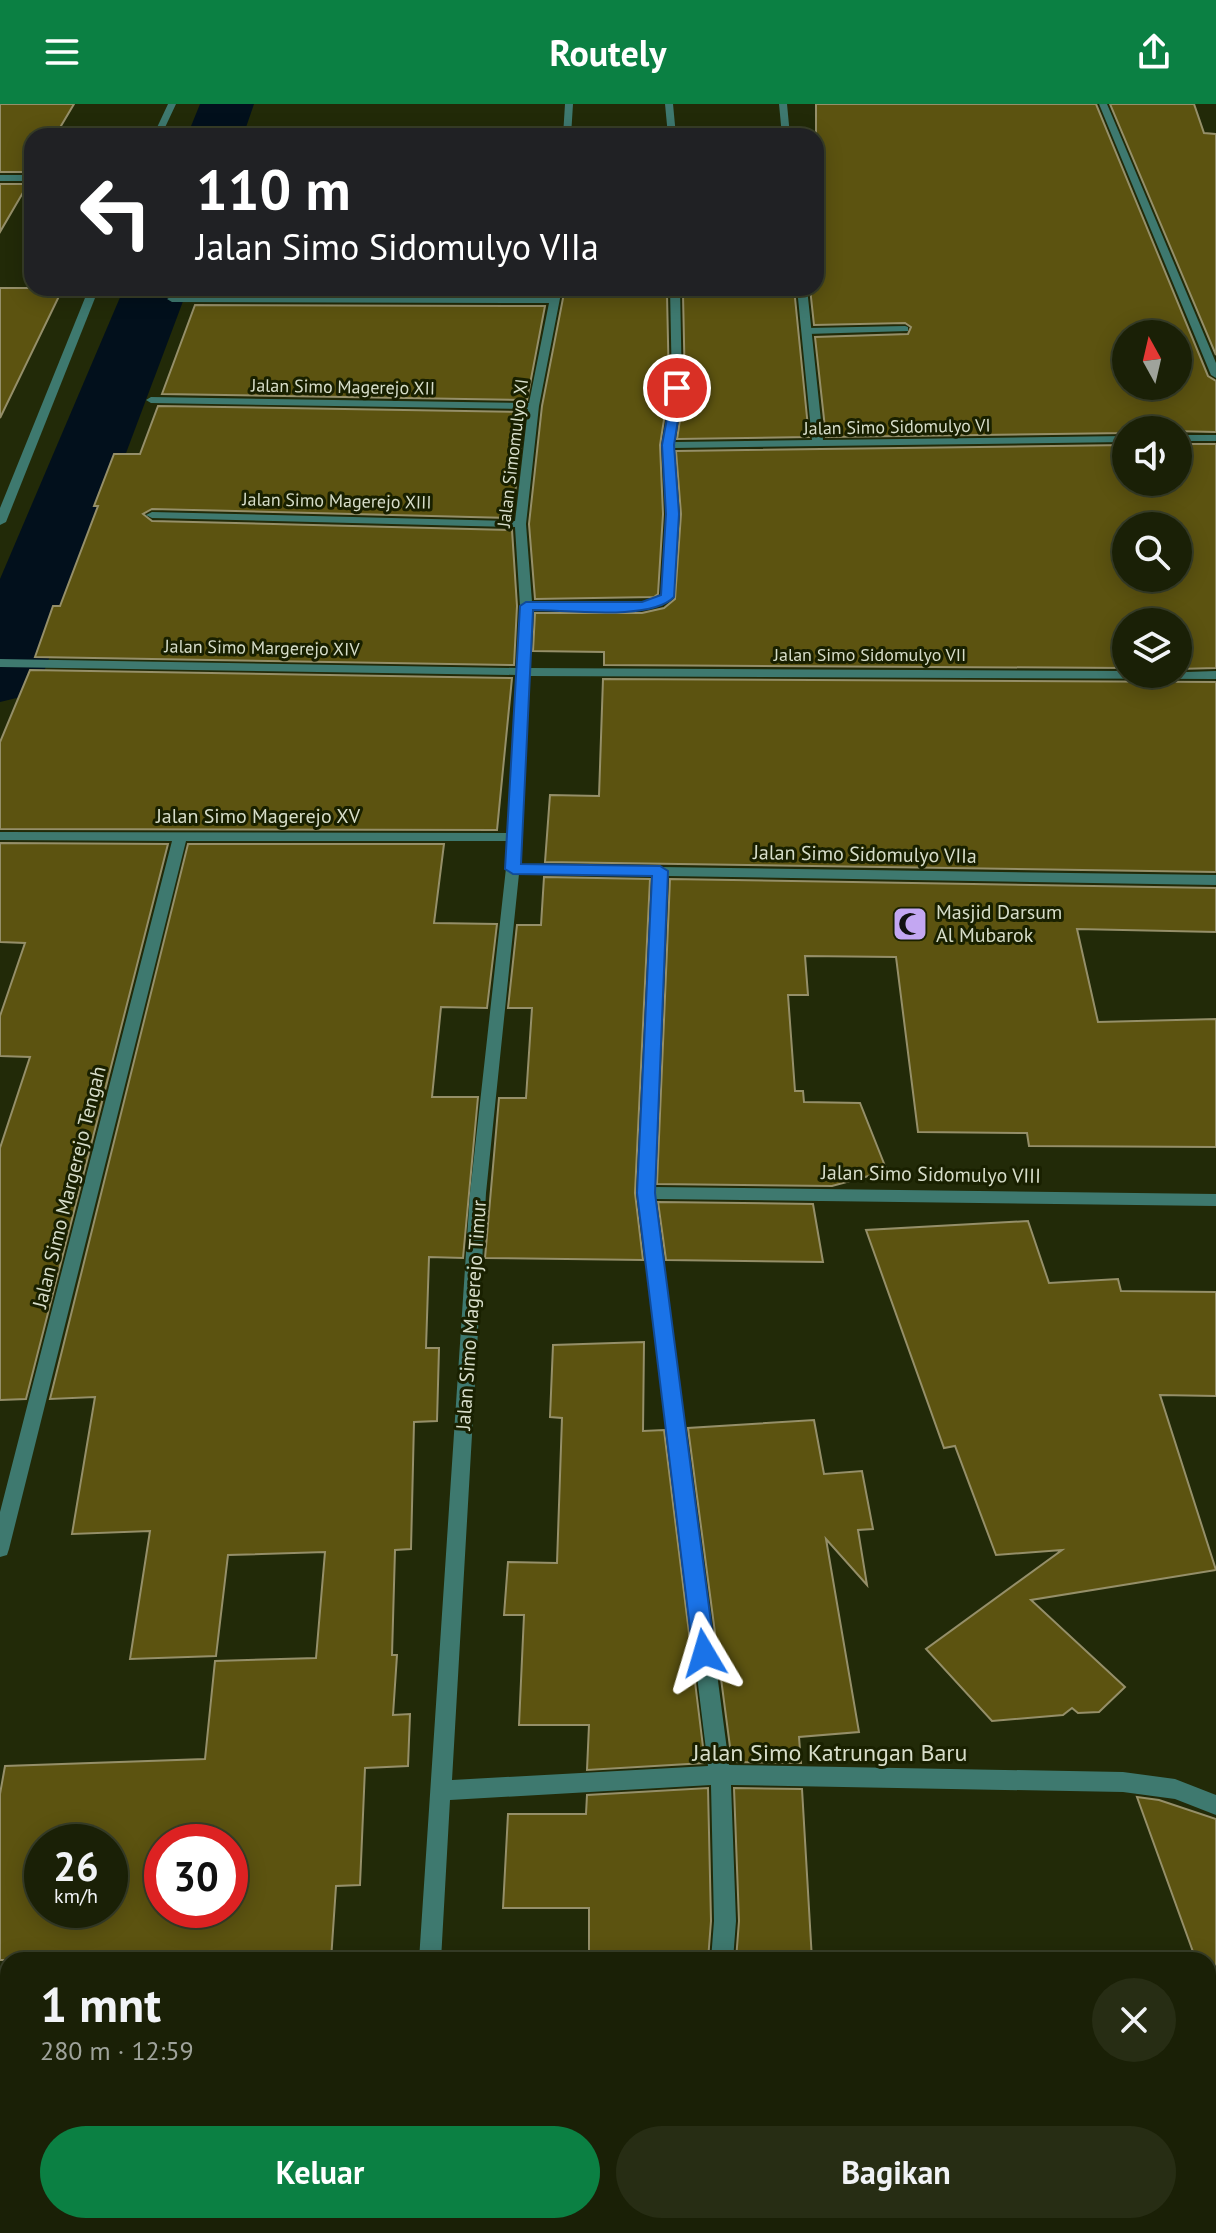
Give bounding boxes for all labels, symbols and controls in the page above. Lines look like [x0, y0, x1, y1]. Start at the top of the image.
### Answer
text: Routely [549, 29, 667, 76]
icon: menu [40, 30, 84, 74]
icon: share [1132, 30, 1176, 74]
text: 110 m [196, 153, 351, 225]
icon: left [64, 160, 168, 264]
text: Jalan Simo Sidomulyo VIIa [196, 223, 599, 270]
north arrow [1112, 320, 1192, 400]
map controls [1112, 320, 1192, 688]
pin [643, 354, 711, 422]
icon: arrive [655, 366, 699, 410]
street label: Jalan Simo Magerejo XII [250, 373, 435, 400]
street label: Jalan Simomulyo XI [492, 377, 533, 530]
street label: Jalan Simo Sidomulyo VI [802, 413, 991, 440]
button: sound [1112, 416, 1192, 496]
street label: Jalan Simo Magerejo XIII [241, 487, 432, 514]
button: search [1112, 512, 1192, 592]
button: layers [1112, 608, 1192, 688]
street label: Jalan Simo Margerejo XIV [163, 634, 361, 661]
street label: Jalan Simo Sidomulyo VII [773, 643, 966, 666]
street label: Jalan Simo Magerejo XV [155, 803, 361, 829]
street label: Jalan Simo Sidomulyo VIIa [752, 839, 977, 869]
place label: Masjid Darsum Al Mubarok [936, 899, 1062, 948]
mosque icon: Masjid Darsum Al Mubarok [891, 905, 929, 943]
street label: Jalan Simo Margerejo Tengah [26, 1063, 112, 1312]
street label: Jalan Simo Sidomulyo VIII [820, 1159, 1041, 1189]
street label: Jalan Simo Magerejo Timur [450, 1199, 492, 1432]
position arrow [662, 1611, 746, 1695]
street label: Jalan Simo Katrungan Baru [692, 1737, 967, 1768]
speed limit sign: 30 [144, 1824, 248, 1928]
text: 26 [53, 1840, 99, 1892]
text: km/h [54, 1883, 98, 1909]
text: 1 mnt [40, 1973, 161, 2035]
button: close [1092, 1978, 1176, 2062]
text: 280 m · 12:59 [40, 2034, 194, 2067]
button: Keluar [40, 2126, 600, 2218]
button: Bagikan [616, 2126, 1176, 2218]

